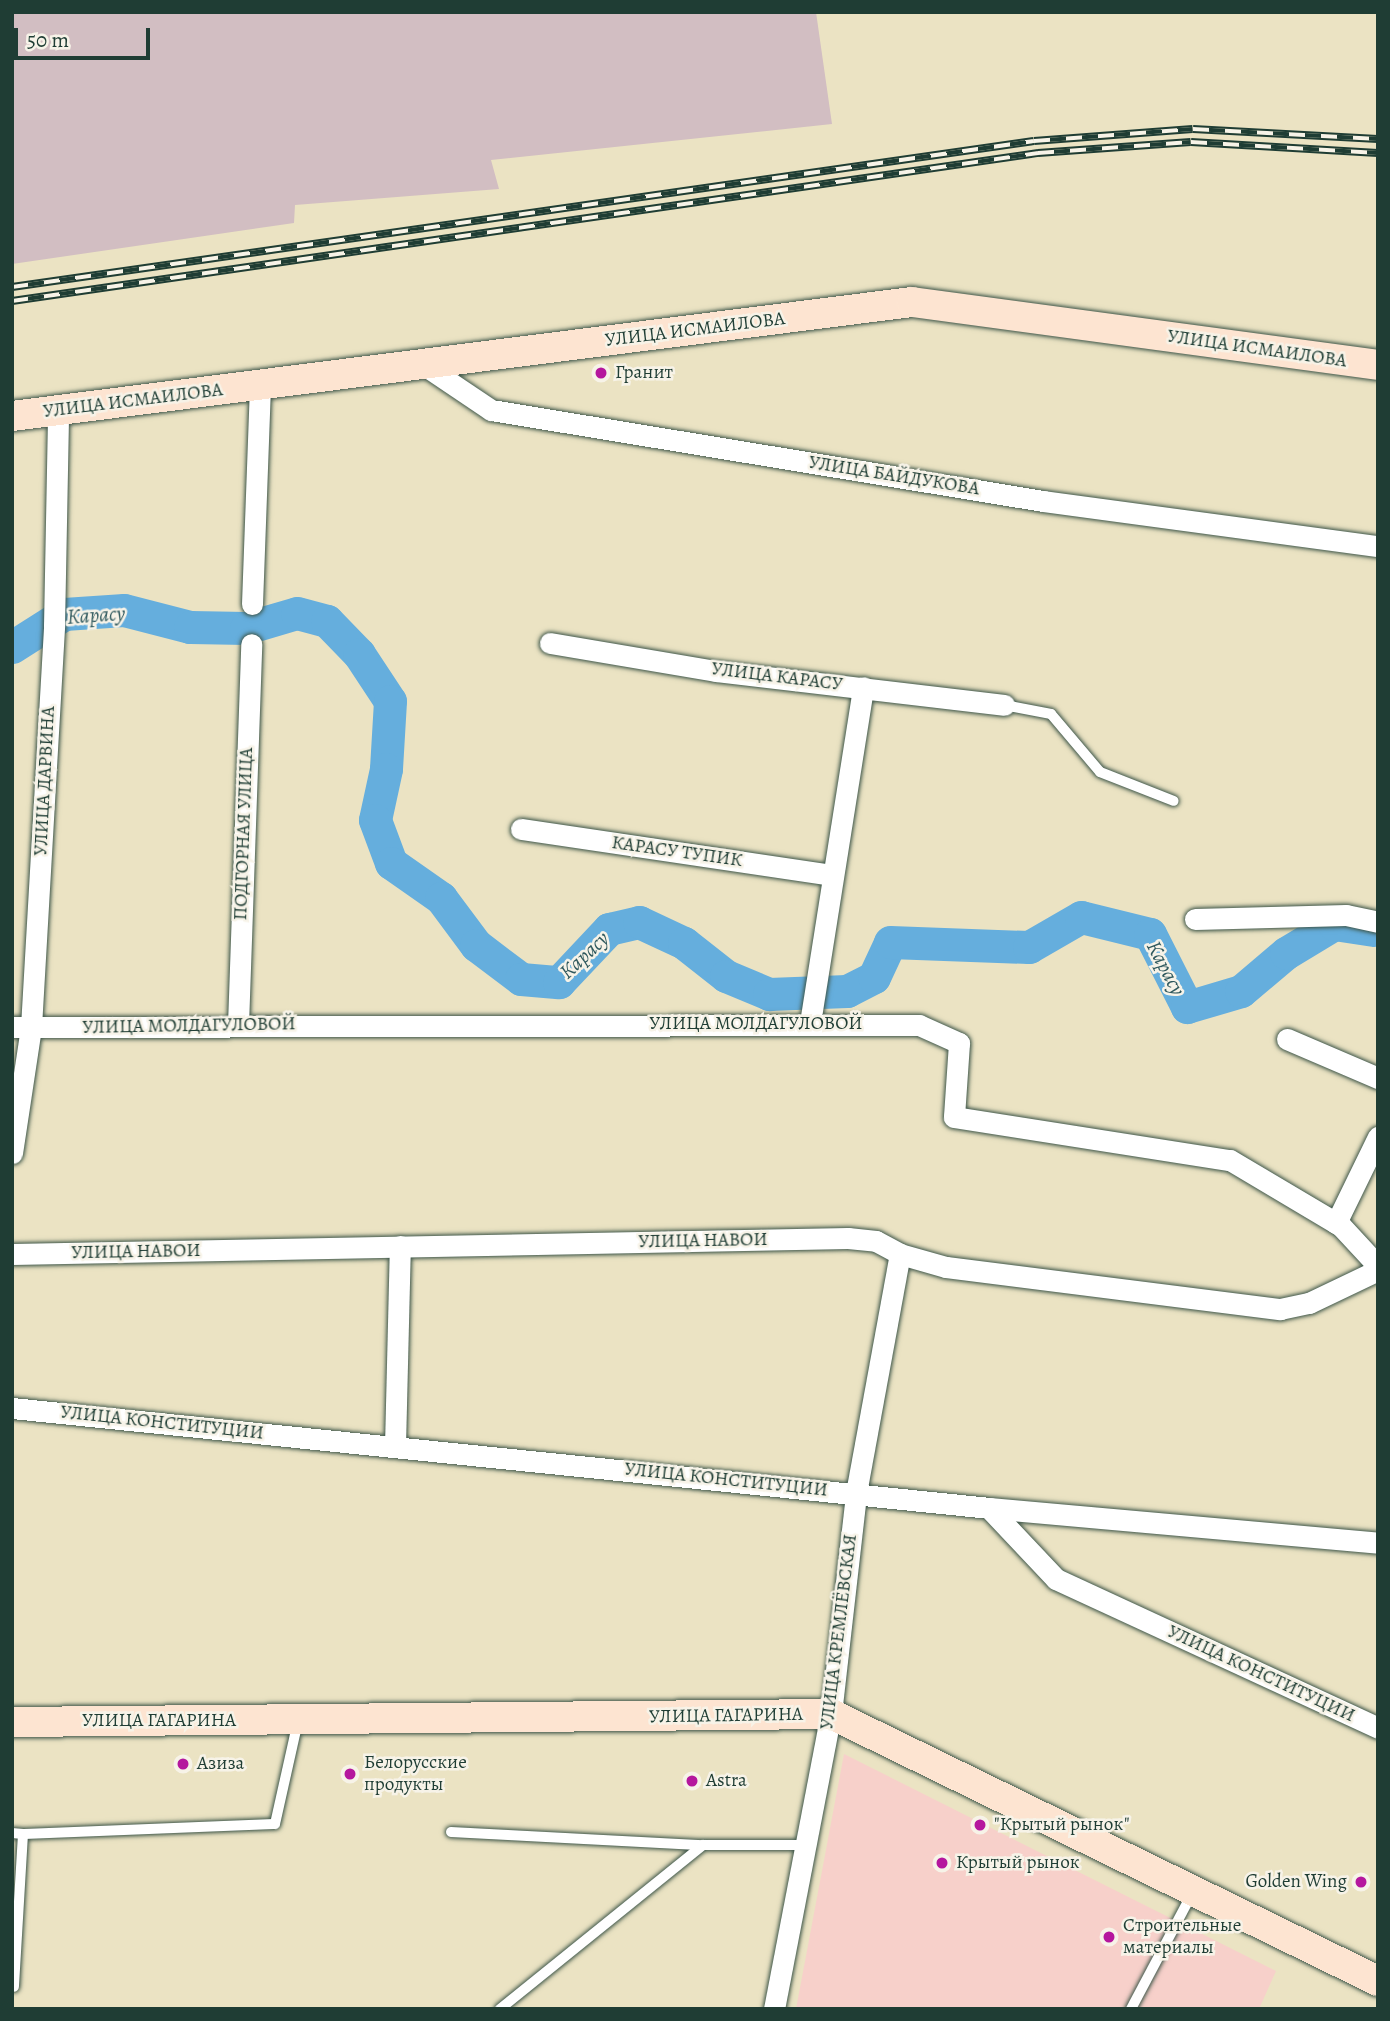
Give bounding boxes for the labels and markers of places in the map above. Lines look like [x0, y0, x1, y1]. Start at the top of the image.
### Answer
place label: Гранит [615, 362, 673, 384]
marker: Гранит [593, 365, 609, 381]
place label: Белорусские продукты [364, 1752, 467, 1796]
place label: Азиза [197, 1753, 244, 1775]
marker: Азиза [175, 1756, 191, 1772]
marker: Белорусские продукты [342, 1766, 358, 1782]
place label: Astra [706, 1770, 747, 1792]
marker: Astra [684, 1773, 700, 1789]
place label: "Крытый рынок" [994, 1814, 1130, 1836]
marker: "Крытый рынок" [972, 1817, 988, 1833]
place label: Крытый рынок [956, 1852, 1080, 1874]
marker: Крытый рынок [934, 1855, 950, 1871]
place label: Golden Wing [1245, 1871, 1347, 1893]
marker: Golden Wing [1353, 1874, 1369, 1890]
place label: Строительные материалы [1123, 1915, 1241, 1959]
marker: Строительные материалы [1101, 1929, 1117, 1945]

